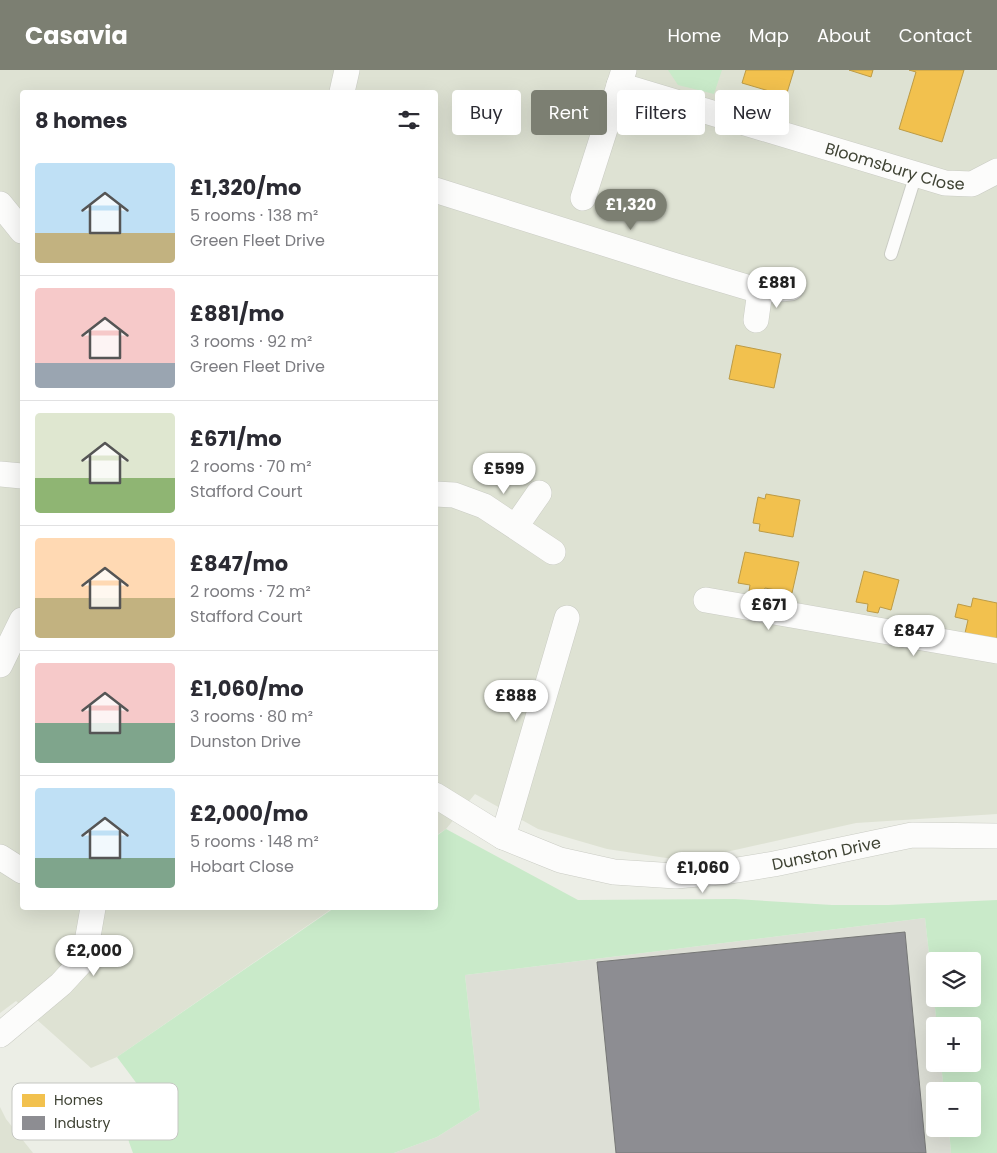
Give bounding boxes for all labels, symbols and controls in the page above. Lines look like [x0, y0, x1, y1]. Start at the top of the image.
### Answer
text: Casavia [25, 19, 128, 52]
text: Home [667, 23, 721, 48]
text: Map [749, 23, 789, 48]
text: About [817, 23, 871, 48]
text: Contact [899, 23, 972, 48]
chip: Buy [452, 90, 521, 135]
chip: Rent [531, 90, 607, 135]
chip: Filters [617, 90, 705, 135]
chip: New [715, 90, 789, 135]
text: 8 homes [35, 106, 127, 135]
icon: filters [395, 106, 423, 134]
street label: Bloomsbury Close [822, 137, 965, 196]
text: £1,320/mo [190, 173, 301, 202]
icon: home [75, 183, 135, 243]
pin: £1,320 [590, 189, 672, 231]
text: £1,320 [606, 193, 656, 216]
text: 5 rooms · 138 m² [190, 204, 318, 227]
text: Green Fleet Drive [190, 229, 325, 252]
pin: £881 [747, 266, 807, 309]
text: £881 [758, 271, 796, 294]
text: £881/mo [190, 299, 284, 328]
icon: home [75, 308, 135, 368]
text: 3 rooms · 92 m² [190, 330, 312, 353]
text: Green Fleet Drive [190, 355, 325, 378]
text: £671/mo [190, 424, 282, 453]
icon: home [75, 433, 135, 493]
pin: £599 [474, 452, 534, 495]
text: 2 rooms · 70 m² [190, 455, 312, 478]
text: £599 [484, 457, 524, 480]
text: Stafford Court [190, 480, 302, 503]
text: £847/mo [190, 549, 288, 578]
icon: home [75, 558, 135, 618]
text: 2 rooms · 72 m² [190, 580, 311, 603]
pin: £671 [739, 588, 799, 631]
text: £671 [751, 593, 787, 616]
text: Stafford Court [190, 605, 302, 628]
pin: £847 [884, 614, 944, 657]
text: £847 [894, 619, 934, 642]
text: £1,060/mo [190, 674, 304, 703]
pin: £888 [486, 680, 546, 722]
icon: home [75, 683, 135, 743]
text: £888 [495, 684, 537, 707]
text: 3 rooms · 80 m² [190, 705, 313, 728]
text: Dunston Drive [190, 730, 301, 753]
text: £2,000/mo [190, 799, 308, 828]
icon: home [75, 808, 135, 868]
text: 5 rooms · 148 m² [190, 830, 319, 853]
street label: Dunston Drive [770, 831, 883, 876]
pin: £1,060 [662, 852, 744, 894]
text: Hobart Close [190, 855, 294, 878]
text: £1,060 [677, 856, 729, 879]
pin: £2,000 [53, 934, 135, 977]
text: £2,000 [66, 939, 122, 962]
map controls [926, 952, 981, 1137]
button: layers [926, 952, 981, 1007]
button: + [926, 1017, 981, 1072]
button: − [926, 1082, 981, 1137]
legend [12, 1083, 178, 1140]
text: Homes [54, 1090, 103, 1110]
text: Industry [54, 1113, 110, 1133]

